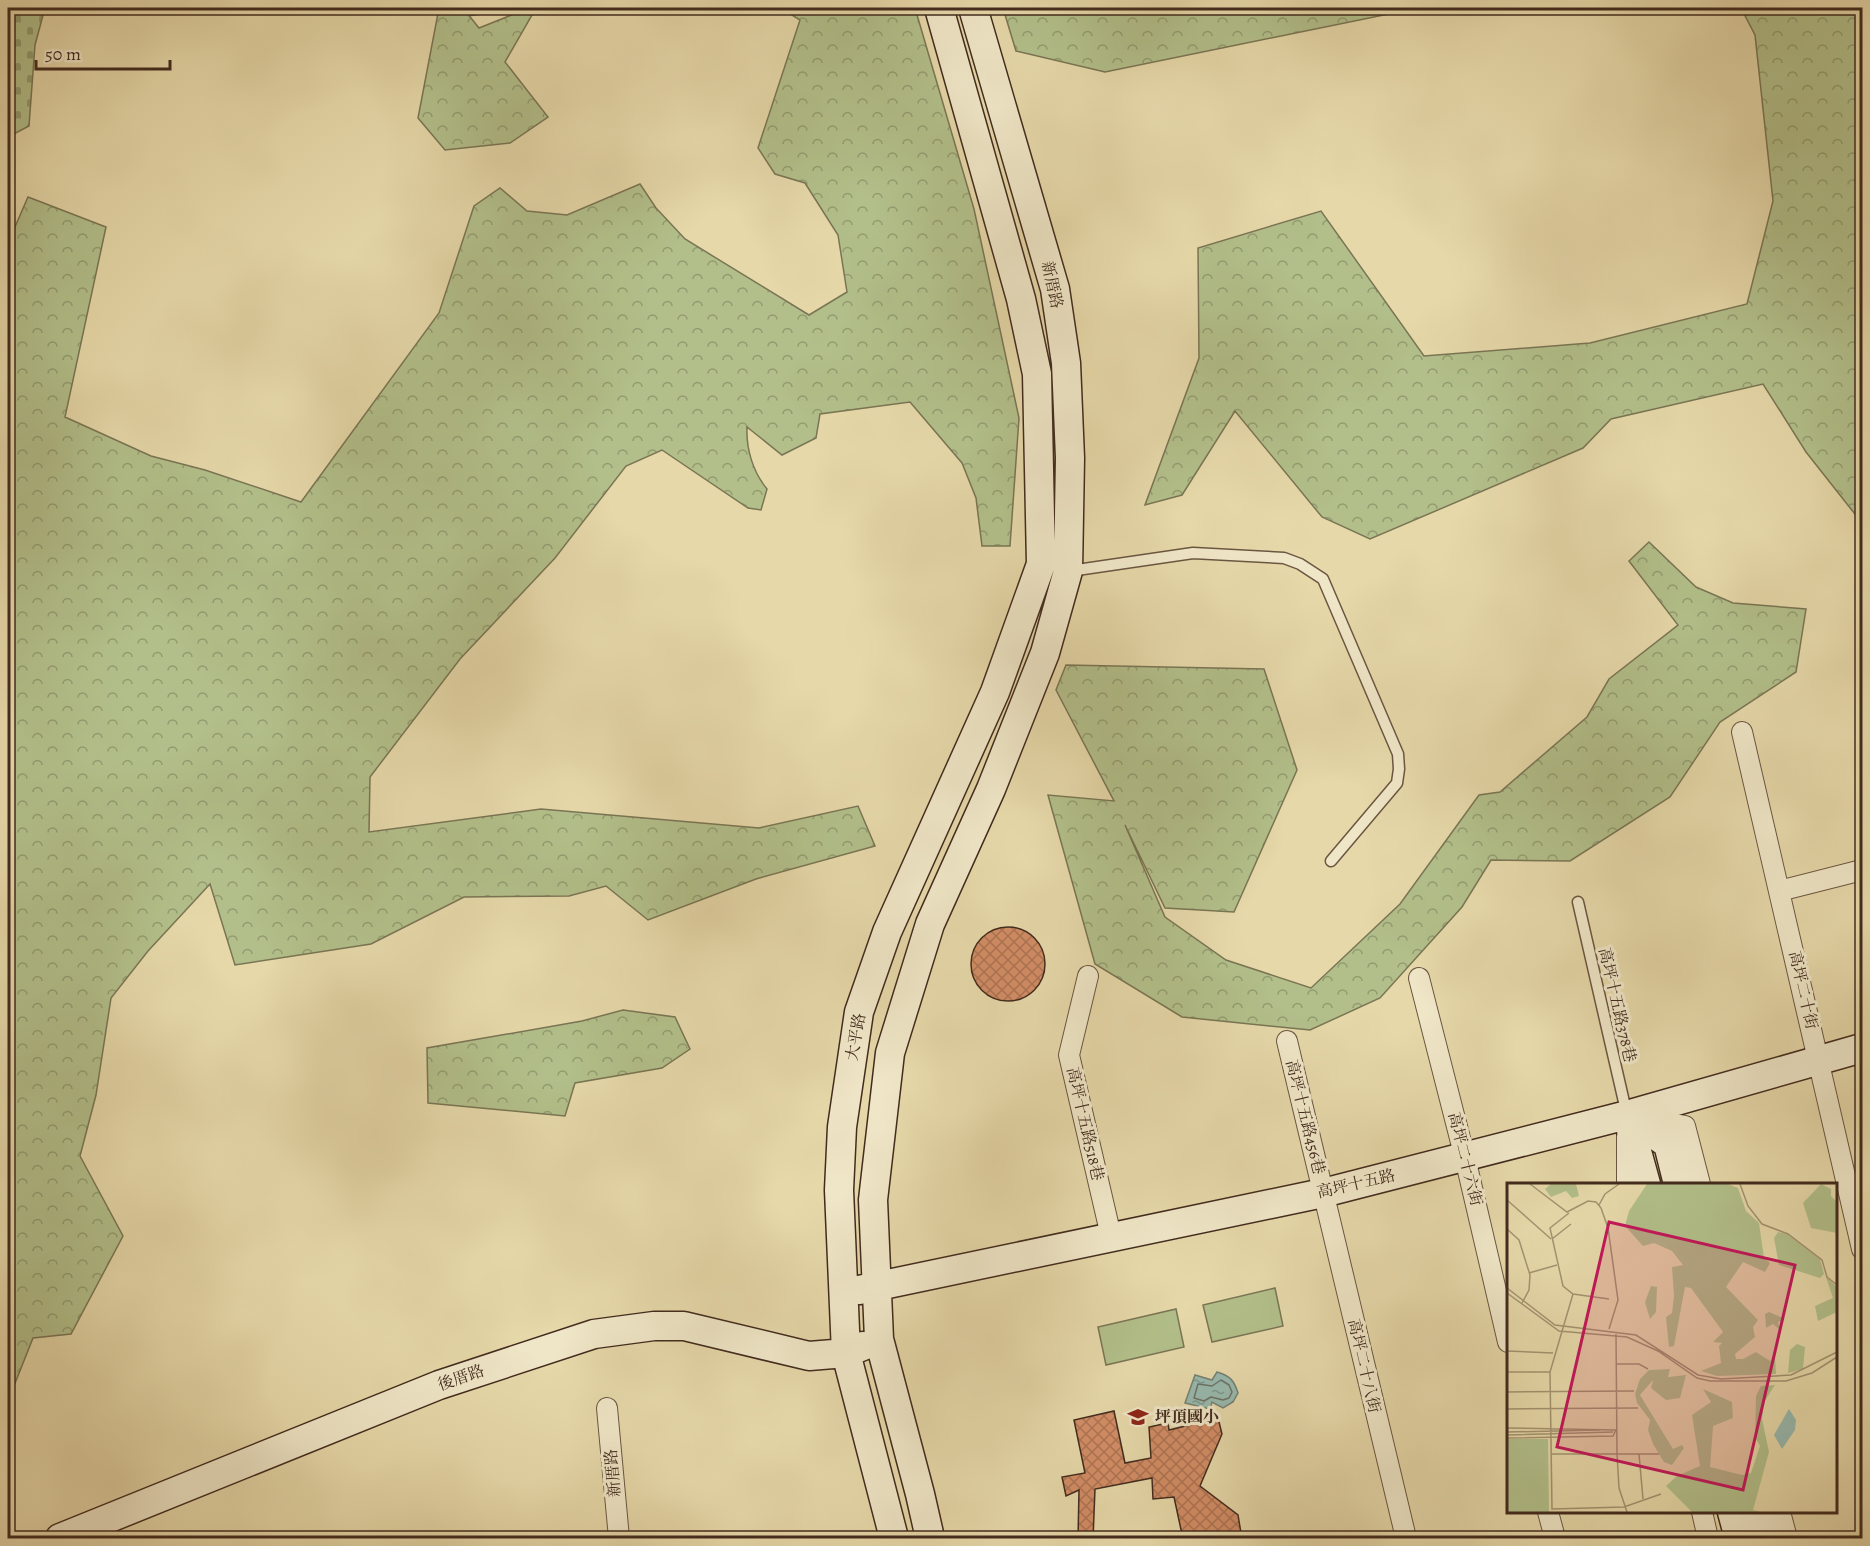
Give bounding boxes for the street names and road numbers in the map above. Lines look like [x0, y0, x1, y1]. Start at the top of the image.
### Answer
street label: 新厝路 [1036, 259, 1068, 311]
street label: 高坪十五路378巷 [1593, 945, 1641, 1065]
street label: 高坪二十街 [1783, 949, 1823, 1031]
street label: 大平路 [841, 1011, 871, 1063]
street label: 高坪十五路456巷 [1280, 1057, 1330, 1177]
street label: 高坪十五路518巷 [1061, 1065, 1109, 1183]
street label: 高坪二十六街 [1443, 1110, 1487, 1208]
street label: 高坪十五路 [1315, 1164, 1397, 1204]
street label: 高坪二十八街 [1342, 1317, 1386, 1415]
street label: 後厝路 [435, 1360, 487, 1396]
street label: 新厝路 [600, 1448, 626, 1498]

